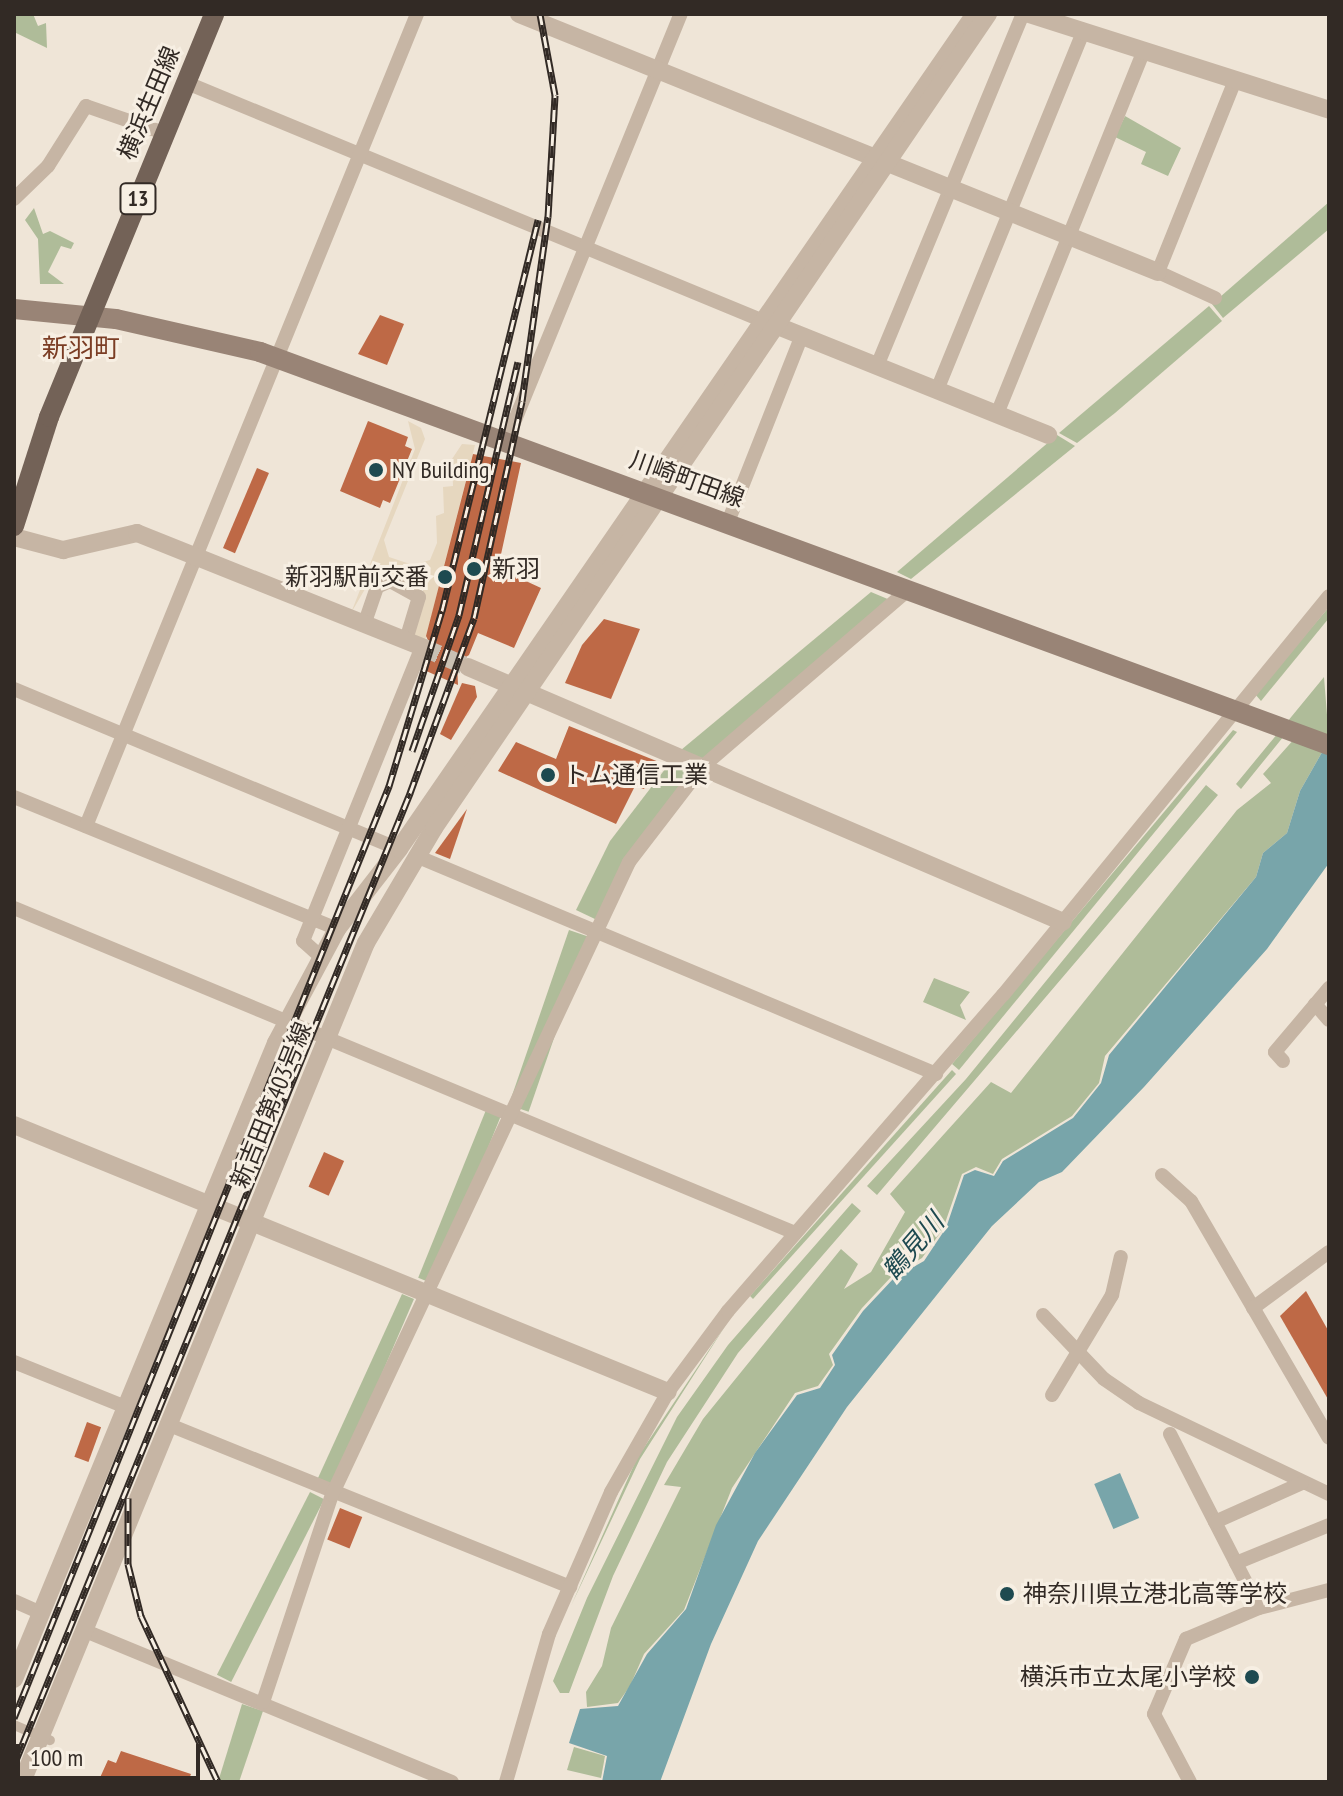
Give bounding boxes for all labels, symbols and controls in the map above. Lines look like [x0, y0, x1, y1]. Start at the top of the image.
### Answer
street label: 横浜生田線 [112, 42, 186, 164]
road number: 13 [118, 181, 158, 217]
district label: 新羽町 [42, 332, 120, 364]
street label: 川崎町田線 [626, 445, 748, 513]
place label: NY Building [392, 456, 490, 484]
marker: NY Building [367, 461, 385, 479]
place label: 新羽 [492, 555, 540, 583]
marker: 新羽 [463, 558, 485, 580]
place label: 新羽駅前交番 [285, 563, 429, 591]
marker: 新羽駅前交番 [436, 568, 454, 586]
place label: トム通信工業 [564, 761, 708, 789]
marker: トム通信工業 [539, 766, 557, 784]
street label: 新吉田第403号線 [225, 1018, 317, 1192]
water label: 鶴見川 [876, 1206, 950, 1286]
place label: 神奈川県立港北高等学校 [1023, 1580, 1287, 1608]
marker: 神奈川県立港北高等学校 [998, 1585, 1016, 1603]
place label: 横浜市立太尾小学校 [1020, 1663, 1236, 1691]
marker: 横浜市立太尾小学校 [1243, 1668, 1261, 1686]
scale bar [20, 1728, 204, 1778]
text: 100 m [30, 1742, 83, 1773]

